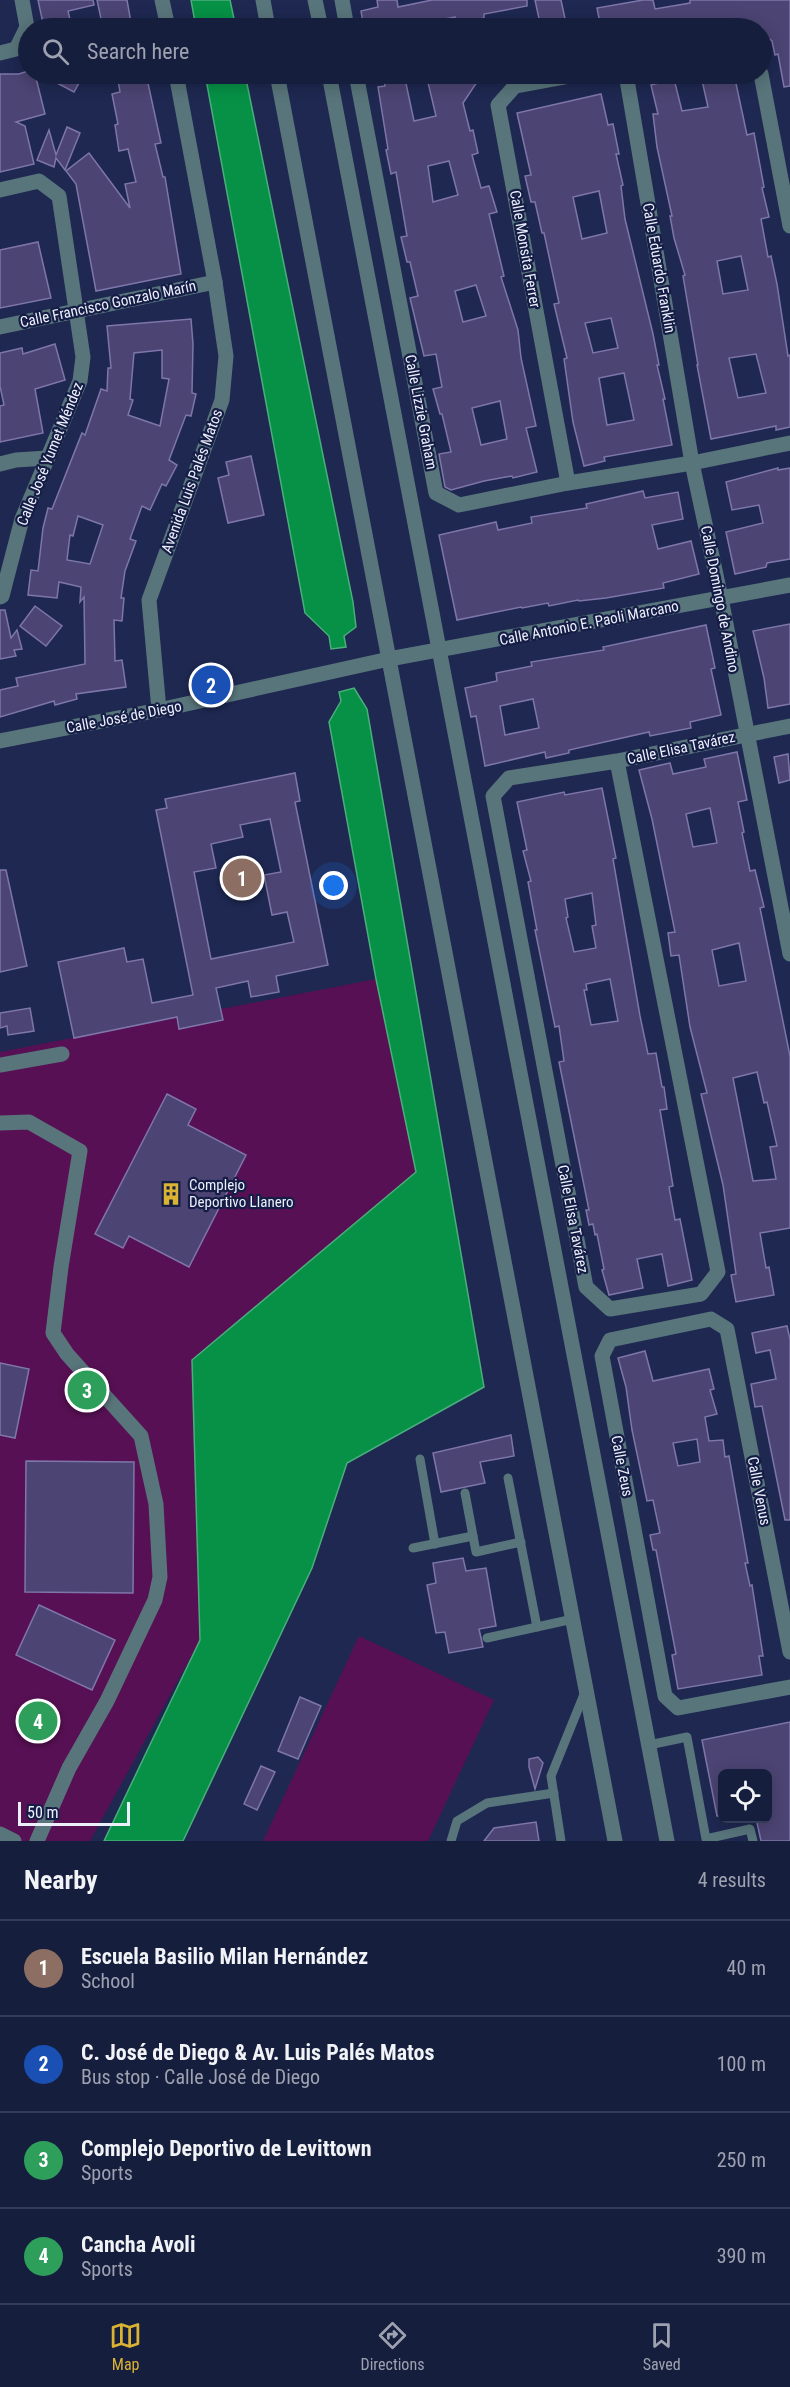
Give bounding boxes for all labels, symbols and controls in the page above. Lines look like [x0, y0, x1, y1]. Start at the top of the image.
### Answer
search box [18, 18, 772, 84]
icon: search [39, 35, 72, 68]
text: Search here [87, 39, 189, 64]
street label: Calle Monsita Ferrer [506, 189, 544, 310]
street label: Calle Eduardo Franklin [639, 202, 679, 334]
street label: Calle Francisco Gonzalo Marín [18, 277, 198, 331]
street label: Calle Lizzie Graham [401, 353, 441, 471]
street label: Calle José Yumet Méndez [13, 380, 87, 528]
street label: Avenida Luis Palés Matos [158, 407, 226, 555]
street label: Calle Domingo de Andino [697, 524, 743, 674]
street label: Calle Antonio E. Paoli Marcano [498, 597, 680, 649]
pin: 2 [192, 662, 230, 708]
street label: Calle José de Diego [65, 697, 183, 737]
street label: Calle Elisa Tavárez [625, 728, 737, 768]
pin: 1 [222, 856, 262, 900]
your location [319, 871, 348, 900]
street label: Calle Elisa Tavárez [554, 1163, 592, 1275]
place label: Complejo Deportivo Llanero [189, 1176, 294, 1211]
building icon: Complejo Deportivo Llanero [158, 1181, 184, 1207]
pin: 3 [68, 1368, 106, 1412]
street label: Calle Zeus [607, 1434, 637, 1498]
street label: Calle Venus [744, 1455, 774, 1527]
pin: 4 [18, 1698, 57, 1744]
map controls [718, 1769, 772, 1823]
button: locate [718, 1769, 772, 1823]
scale bar [18, 1799, 130, 1826]
text: 50 m [27, 1803, 59, 1822]
text: Nearby [24, 1865, 98, 1895]
text: 4 results [698, 1868, 766, 1892]
text: Escuela Basilio Milan Hernández [81, 1944, 368, 1969]
text: 1 [38, 1956, 49, 1980]
text: 40 m [727, 1956, 766, 1980]
text: School [81, 1969, 135, 1993]
text: C. José de Diego & Av. Luis Palés Matos [81, 2040, 434, 2065]
text: 2 [38, 2052, 49, 2076]
text: 100 m [717, 2052, 766, 2076]
text: Bus stop · Calle José de Diego [81, 2065, 320, 2089]
text: Complejo Deportivo de Levittown [81, 2136, 372, 2161]
text: 3 [38, 2148, 49, 2172]
text: 250 m [717, 2148, 766, 2172]
text: Sports [81, 2161, 133, 2185]
text: Cancha Avoli [81, 2232, 195, 2257]
text: 4 [38, 2244, 49, 2268]
text: 390 m [717, 2244, 766, 2268]
text: Sports [81, 2257, 133, 2281]
tab: Map [109, 2319, 142, 2374]
tab: Directions [361, 2319, 424, 2374]
tab: Saved [643, 2319, 681, 2374]

